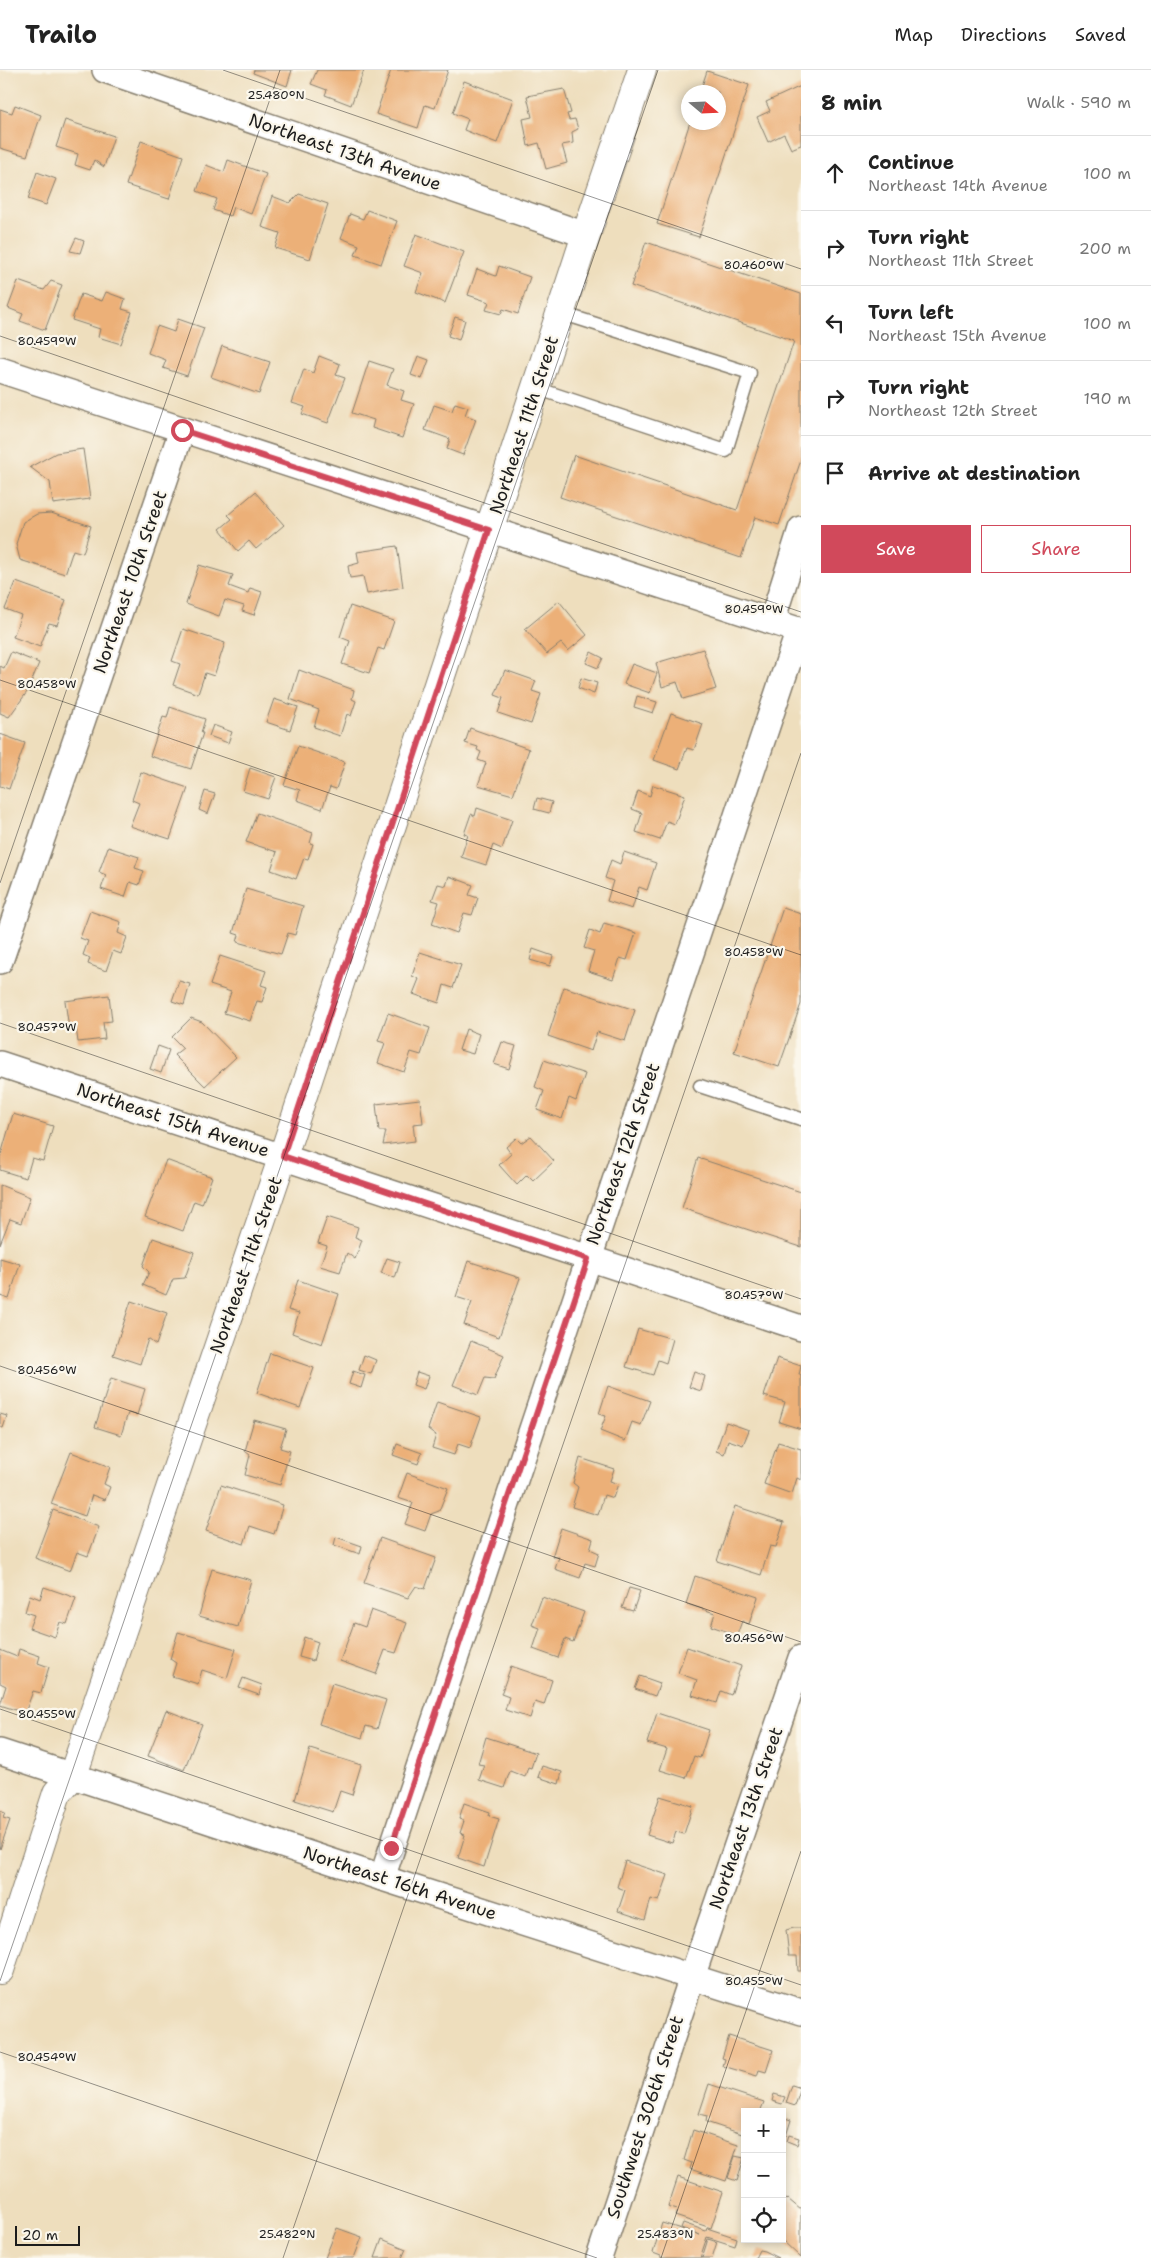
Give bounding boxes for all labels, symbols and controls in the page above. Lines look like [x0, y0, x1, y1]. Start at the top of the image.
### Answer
text: Trailo [25, 19, 97, 51]
text: Map [895, 23, 933, 47]
text: Directions [961, 23, 1047, 47]
text: Saved [1075, 23, 1126, 47]
north arrow [681, 85, 726, 130]
text: 25.480°N [247, 87, 305, 103]
text: 8 min [821, 89, 882, 117]
text: Walk · 590 m [1026, 92, 1131, 113]
street label: Northeast 13th Avenue [246, 108, 444, 196]
text: Continue [868, 150, 954, 175]
icon: ahead [821, 159, 849, 187]
text: 100 m [1083, 163, 1131, 184]
text: Northeast 14th Avenue [868, 175, 1048, 196]
text: Turn right [868, 225, 969, 250]
icon: right [821, 234, 849, 262]
text: 200 m [1079, 238, 1131, 259]
text: Northeast 11th Street [868, 250, 1034, 271]
text: 80.460°W [724, 257, 784, 273]
text: Turn left [868, 300, 954, 325]
icon: left [821, 309, 849, 337]
text: 100 m [1083, 313, 1131, 334]
text: Northeast 15th Avenue [868, 325, 1047, 346]
text: 80.459°W [18, 333, 76, 349]
street label: Northeast 11th Street [484, 333, 564, 517]
text: Turn right [868, 375, 969, 400]
icon: right [821, 384, 849, 412]
text: 190 m [1084, 388, 1131, 409]
text: Northeast 12th Street [868, 400, 1038, 421]
route start [171, 419, 194, 442]
icon: arrive [821, 459, 849, 487]
text: Arrive at destination [868, 461, 1080, 486]
street label: Northeast 10th Street [87, 487, 173, 677]
button: Save [821, 525, 971, 573]
button: Share [981, 525, 1131, 573]
text: 80.459°W [725, 601, 783, 617]
text: 80.458°W [17, 676, 77, 692]
text: 80.458°W [724, 944, 784, 960]
text: 80.457°W [18, 1019, 76, 1035]
street label: Northeast 12th Street [581, 1060, 665, 1248]
street label: Northeast 15th Avenue [74, 1077, 272, 1163]
street label: Northeast 11th Street [204, 1173, 288, 1357]
text: 80.457°W [725, 1287, 783, 1303]
text: 80.456°W [17, 1362, 77, 1378]
text: 80.456°W [724, 1630, 784, 1646]
text: 80.455°W [18, 1706, 76, 1722]
street label: Northeast 13th Street [703, 1723, 789, 1912]
route end [380, 1837, 403, 1860]
street label: Northeast 16th Avenue [300, 1840, 500, 1926]
text: 80.455°W [725, 1973, 783, 1989]
street label: Southwest 306th Street [601, 2012, 689, 2222]
text: 80.454°W [17, 2049, 77, 2065]
map controls [741, 2108, 786, 2243]
button: + [741, 2108, 786, 2153]
button: − [741, 2153, 786, 2198]
button: locate [741, 2198, 786, 2243]
scale bar [15, 2223, 80, 2246]
text: 20 m [22, 2226, 58, 2244]
text: 25.482°N [259, 2226, 315, 2242]
text: 25.483°N [637, 2226, 693, 2242]

